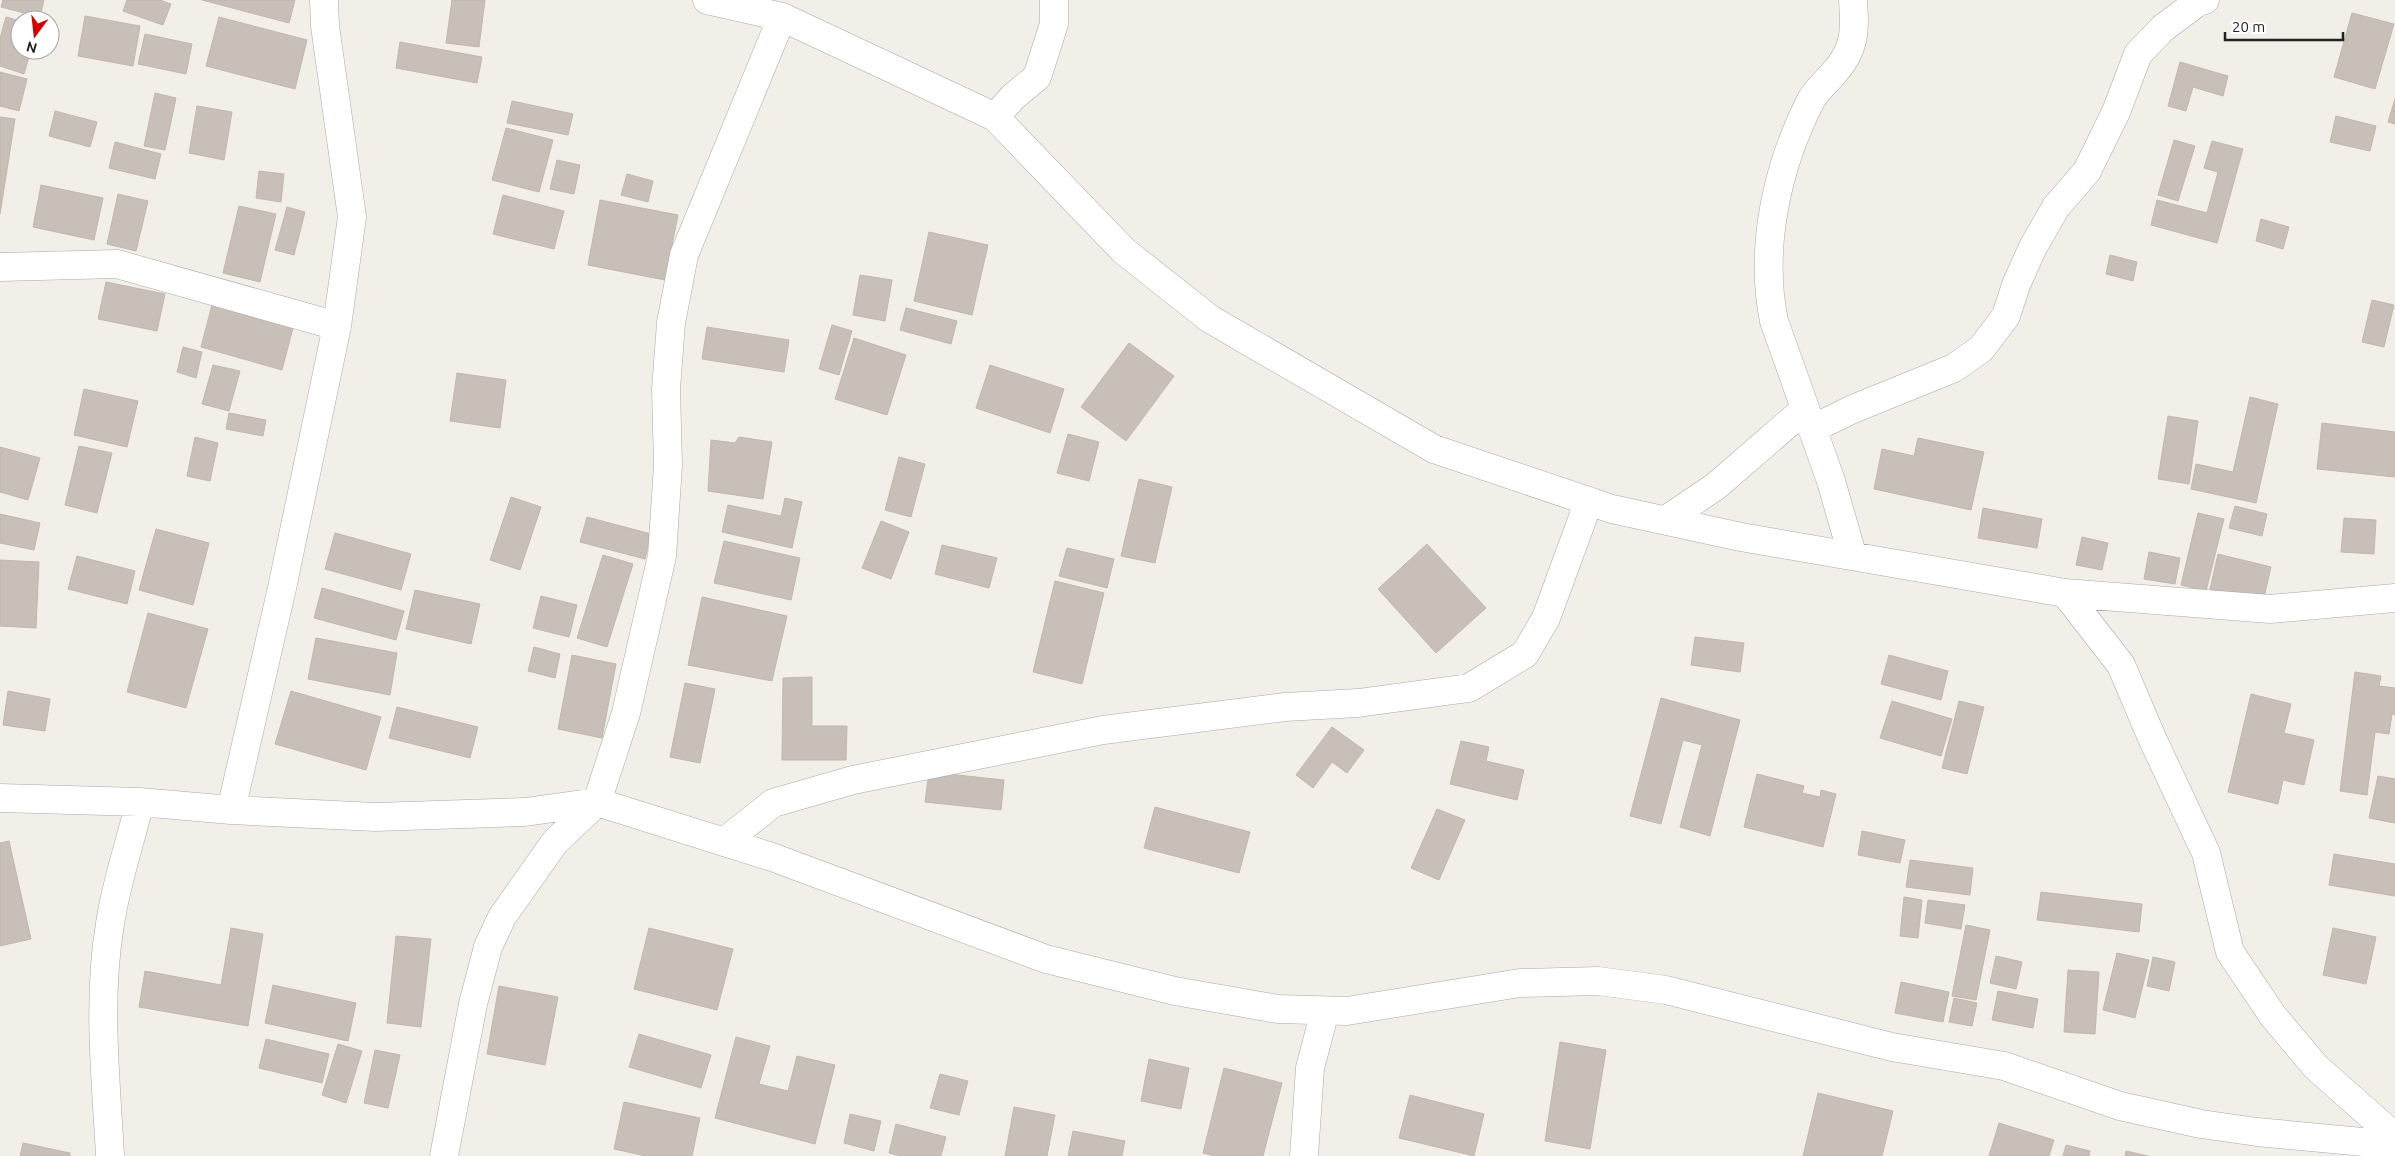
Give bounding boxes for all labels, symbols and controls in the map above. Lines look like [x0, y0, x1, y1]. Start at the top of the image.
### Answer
north arrow [10, 10, 60, 60]
scale bar [2225, 10, 2342, 42]
text: 20 m [2232, 18, 2265, 35]
text: N [25, 38, 39, 57]

